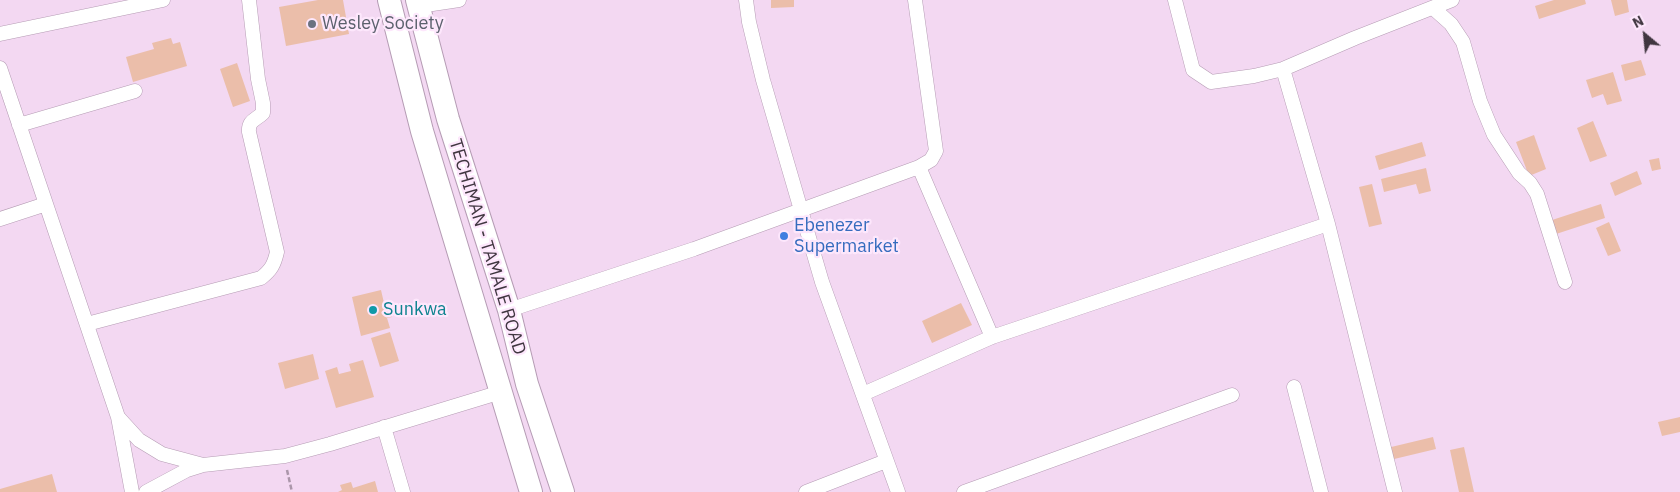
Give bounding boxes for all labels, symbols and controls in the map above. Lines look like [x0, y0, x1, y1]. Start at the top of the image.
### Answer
north arrow [1620, 10, 1670, 60]
text: N [1629, 11, 1647, 32]
place label: Wesley Society [322, 13, 444, 35]
marker: Wesley Society [306, 18, 318, 30]
street label: TECHIMAN - TAMALE ROAD [444, 137, 530, 357]
place label: Ebenezer Supermarket [794, 215, 899, 258]
marker: Ebenezer Supermarket [778, 230, 790, 242]
place label: Sunkwa [383, 299, 447, 321]
marker: Sunkwa [367, 304, 379, 316]

